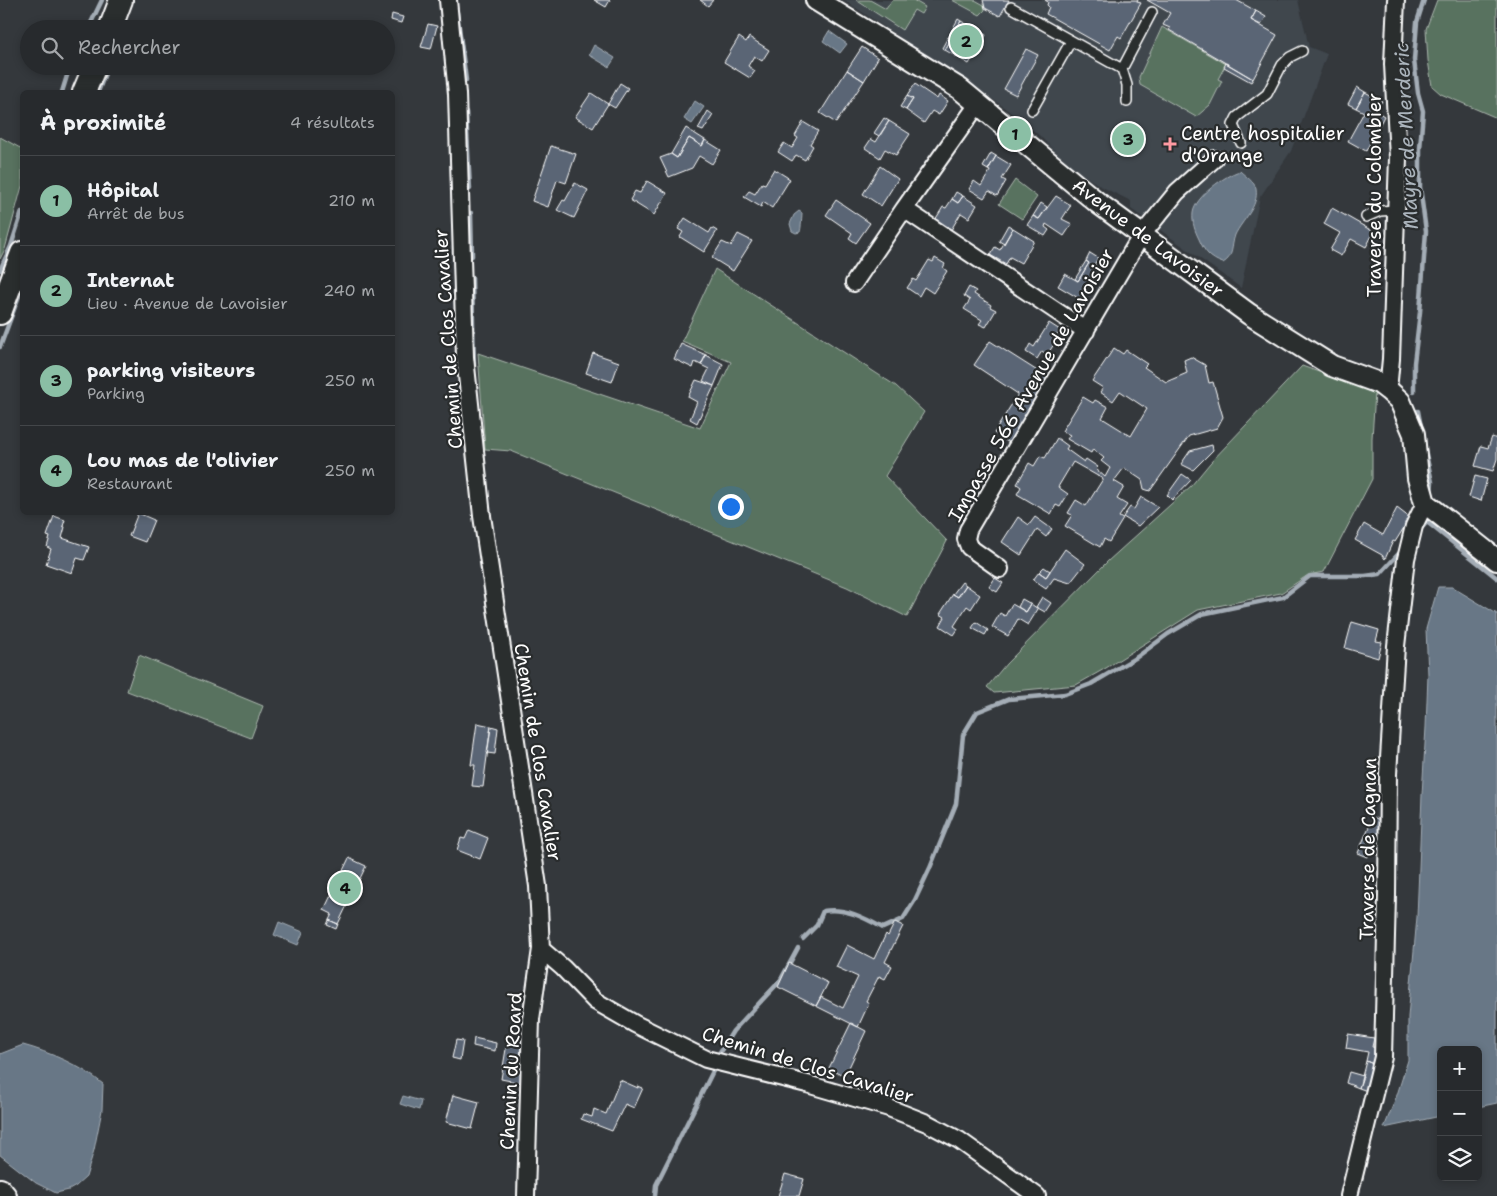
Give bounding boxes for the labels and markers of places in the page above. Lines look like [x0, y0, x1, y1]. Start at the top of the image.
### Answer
pin: 2 [950, 22, 982, 60]
pin: 1 [999, 115, 1031, 153]
pin: 3 [1112, 120, 1144, 158]
place label: Centre hospitalier d'Orange [1181, 121, 1345, 168]
marker: Centre hospitalier d'Orange [1163, 137, 1177, 151]
pin: 4 [329, 869, 361, 907]

